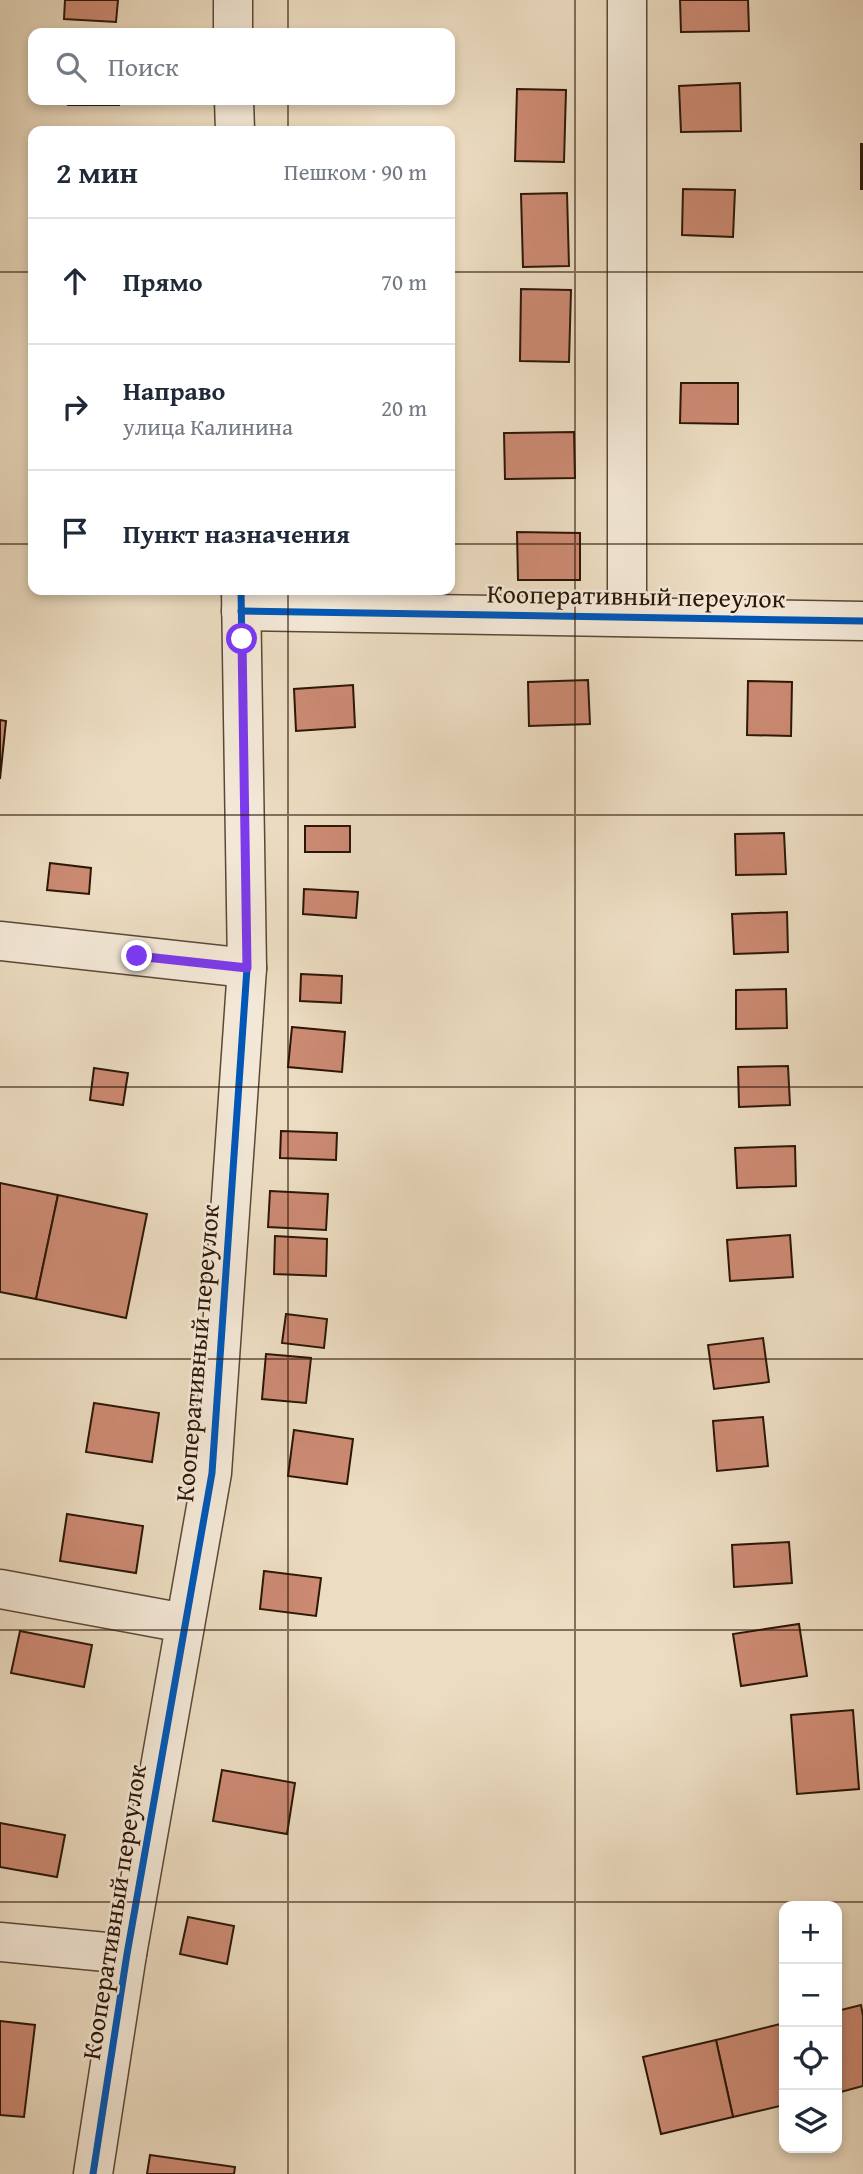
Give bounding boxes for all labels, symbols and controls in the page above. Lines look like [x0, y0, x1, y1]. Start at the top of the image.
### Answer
search box [28, 28, 455, 105]
text: Поиск [108, 47, 179, 86]
icon: search [52, 48, 90, 86]
text: 2 мин [56, 150, 138, 194]
text: Пешком · 90 m [284, 155, 427, 188]
icon: ahead [56, 262, 94, 300]
text: Прямо [123, 262, 203, 301]
text: 70 m [381, 265, 427, 298]
text: Направо [123, 371, 225, 410]
icon: right [56, 388, 94, 426]
text: 20 m [381, 391, 427, 424]
text: улица Калинина [123, 410, 293, 443]
icon: arrive [56, 514, 94, 552]
text: Пункт назначения [123, 514, 350, 553]
street label: Кооперативный переулок [486, 573, 786, 618]
route start [226, 623, 257, 654]
route end [121, 940, 152, 971]
street label: Кооперативный переулок [164, 1202, 229, 1503]
street label: Кооперативный переулок [71, 1761, 156, 2062]
map controls [779, 1901, 842, 2153]
button: + [779, 1901, 842, 1964]
button: − [779, 1964, 842, 2027]
button: locate [779, 2027, 842, 2090]
button: layers [779, 2090, 842, 2153]

